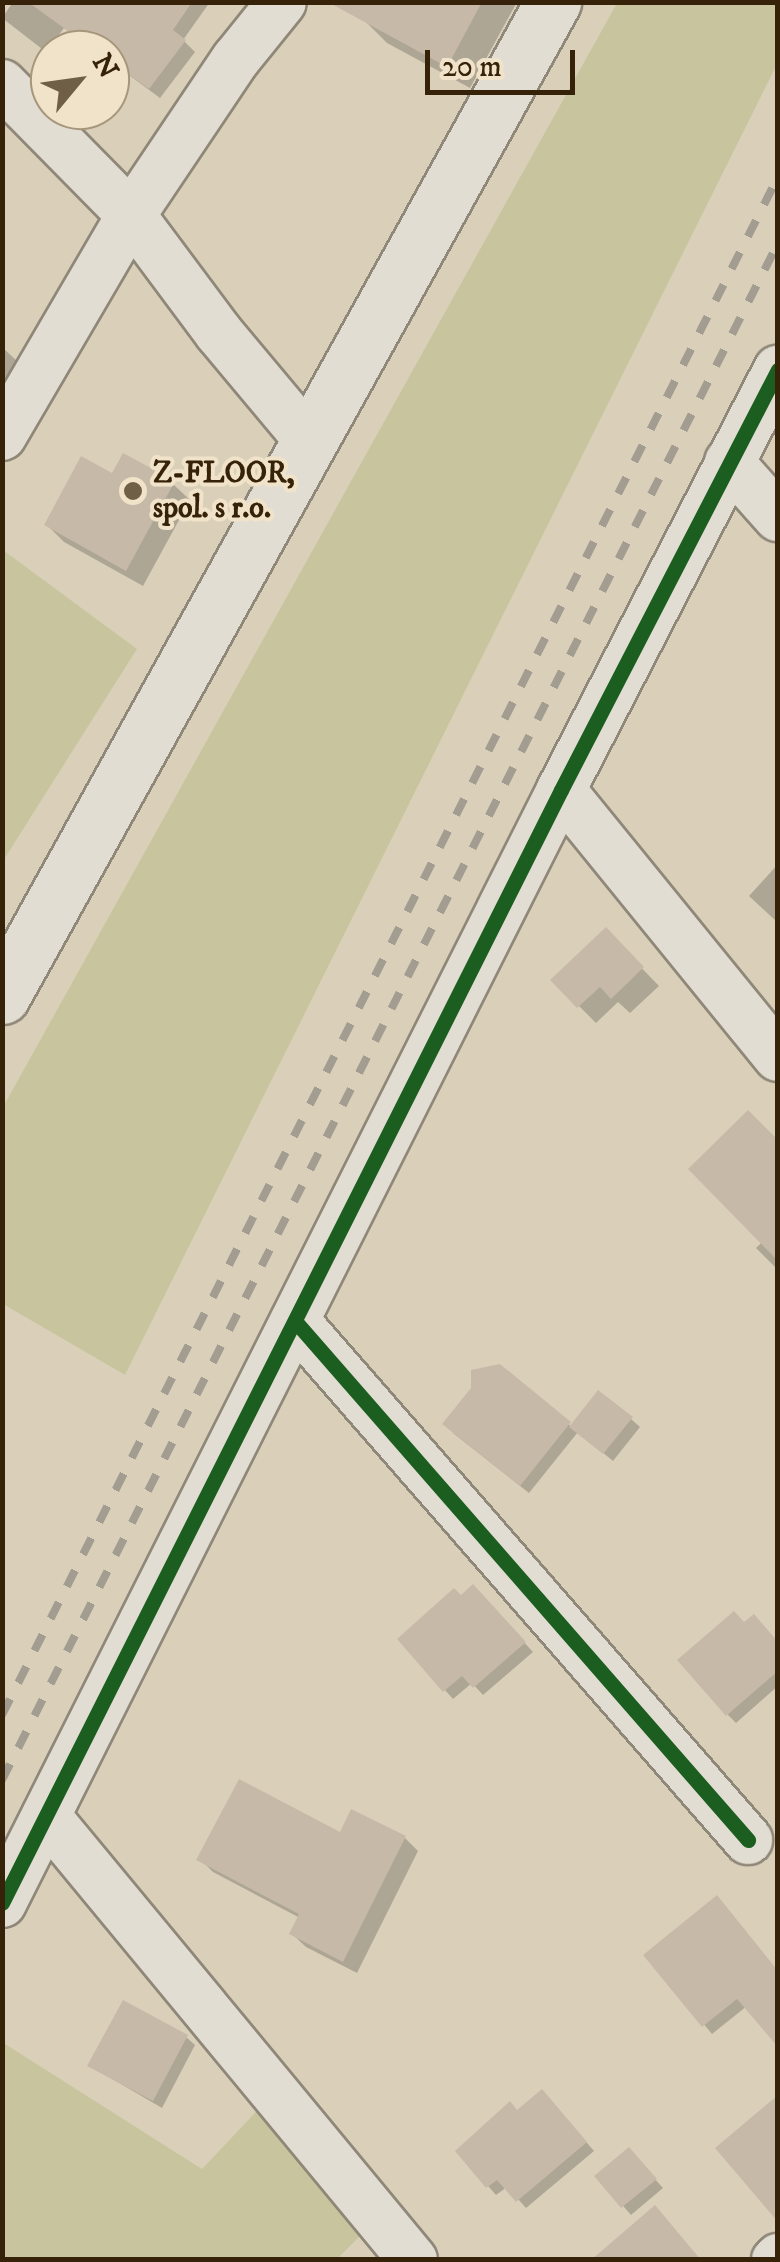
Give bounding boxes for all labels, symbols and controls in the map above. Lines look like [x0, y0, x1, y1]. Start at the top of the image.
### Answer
north arrow [30, 30, 130, 130]
scale bar [430, 30, 580, 92]
text: N [84, 48, 126, 85]
text: 20 m [442, 49, 502, 86]
place label: Z-FLOOR, spol. s r.o. [153, 456, 295, 526]
marker: Z-FLOOR, spol. s r.o. [122, 480, 144, 502]

